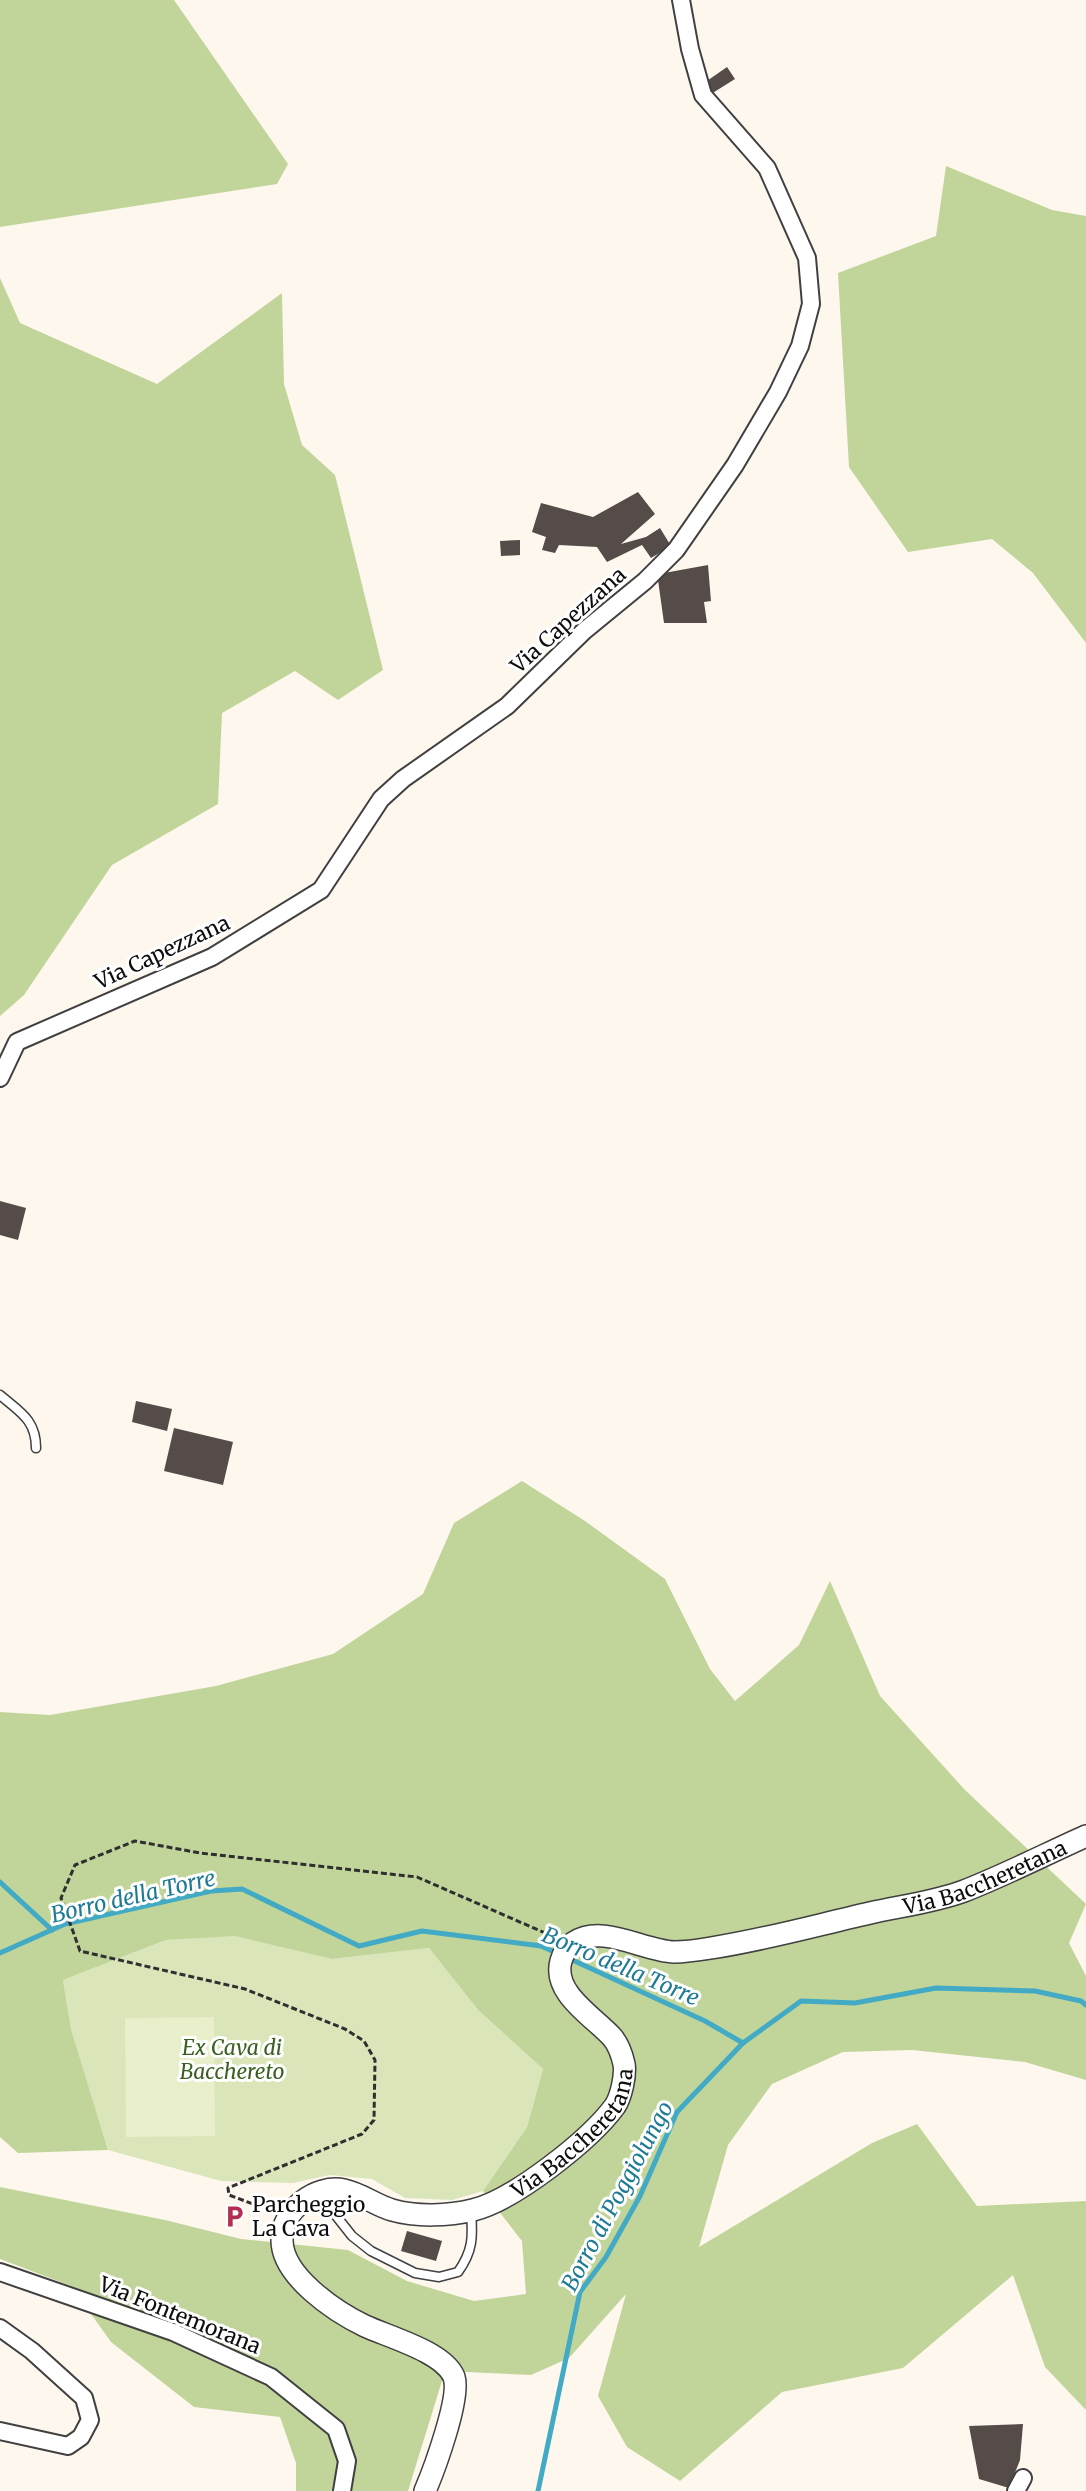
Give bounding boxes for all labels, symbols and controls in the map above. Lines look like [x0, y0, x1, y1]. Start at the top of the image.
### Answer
street label: Via Capezzana [504, 561, 631, 680]
street label: Via Capezzana [89, 909, 234, 996]
street label: Via Baccheretana [900, 1833, 1071, 1920]
water label: Borro della Torre [48, 1863, 218, 1929]
water label: Borro della Torre [538, 1920, 704, 2012]
park label: Ex Cava di Bacchereto [180, 2034, 284, 2085]
street label: Via Baccheretana [505, 2067, 638, 2204]
water label: Borro di Poggiolungo [555, 2096, 679, 2296]
place label: Parcheggio La Cava [252, 2191, 365, 2242]
parking icon: Parcheggio La Cava [221, 2203, 247, 2229]
street label: Via Fontemorana [94, 2270, 265, 2360]

